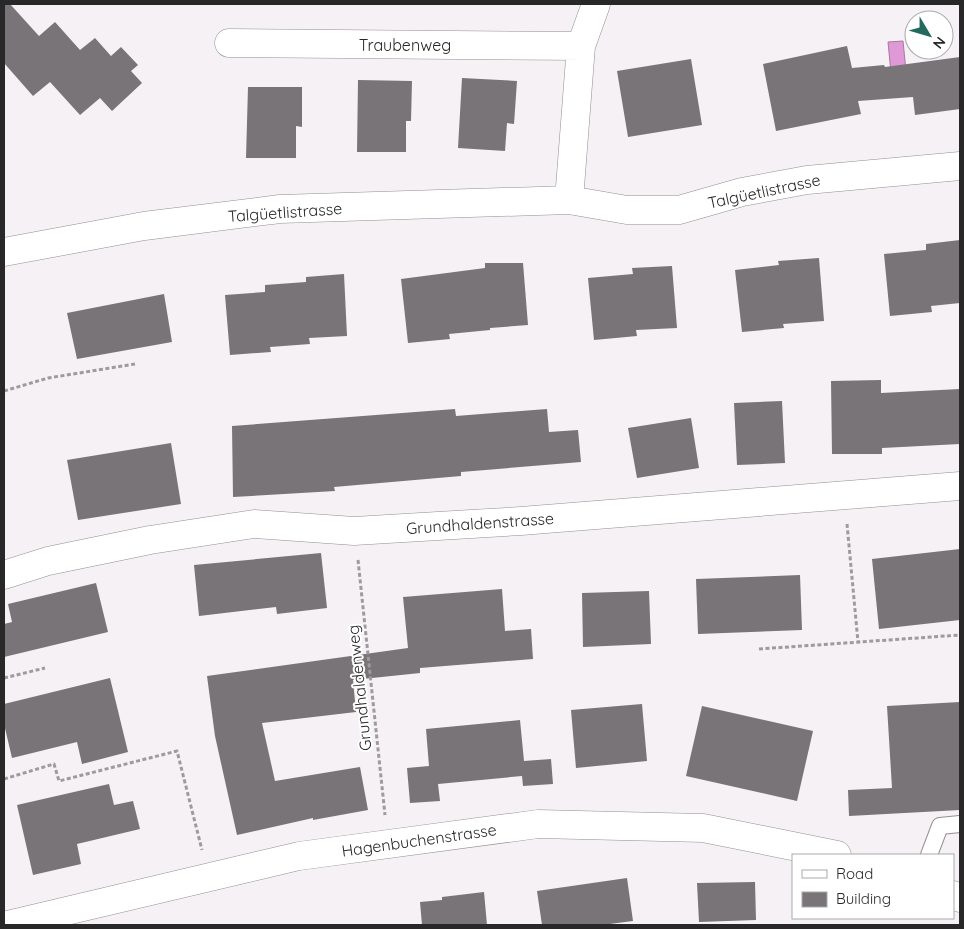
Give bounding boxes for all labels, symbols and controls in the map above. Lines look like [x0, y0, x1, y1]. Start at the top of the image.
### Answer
north arrow [904, 10, 954, 60]
text: N [929, 33, 950, 53]
street label: Traubenweg [359, 35, 451, 55]
street label: Talgüetlistrasse [706, 169, 822, 213]
street label: Talgüetlistrasse [227, 198, 343, 226]
street label: Grundhaldenstrasse [405, 508, 555, 538]
street label: Grundhaldenweg [342, 624, 376, 752]
street label: Hagenbuchenstrasse [340, 819, 498, 861]
legend [792, 854, 954, 919]
text: Road [836, 864, 873, 883]
text: Building [836, 889, 891, 908]

